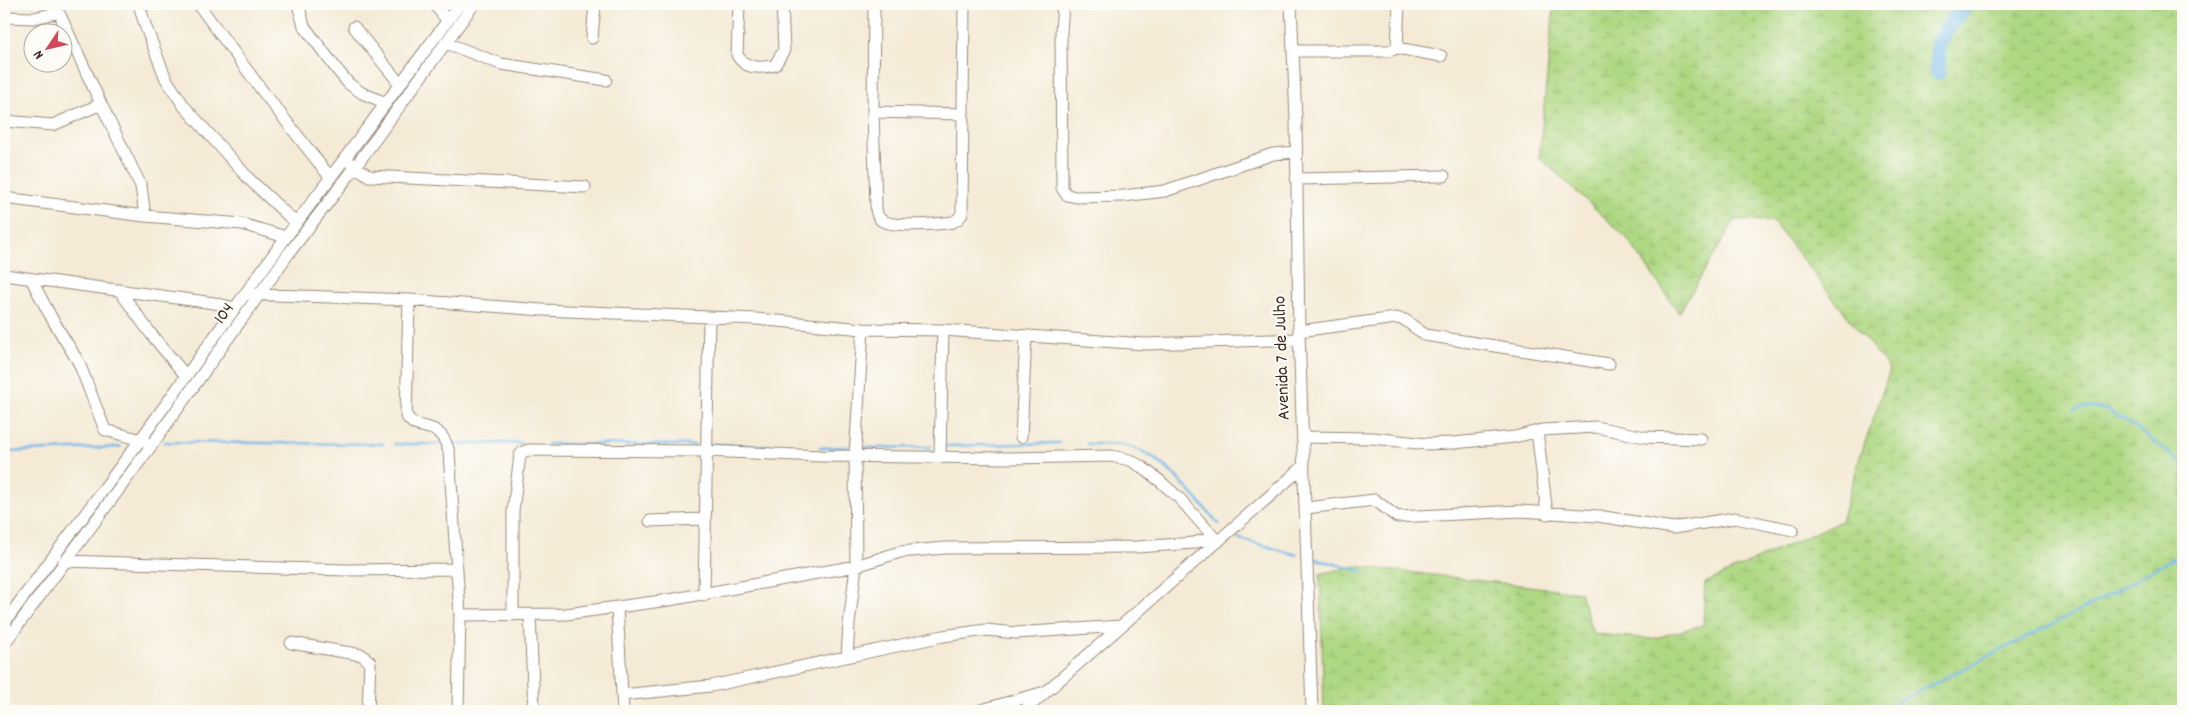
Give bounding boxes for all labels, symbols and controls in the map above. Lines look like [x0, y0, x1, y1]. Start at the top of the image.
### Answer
north arrow [22, 22, 72, 72]
text: N [29, 46, 49, 63]
street label: Avenida 7 de Julho [1268, 295, 1298, 421]
street label: 104 [209, 298, 241, 330]

